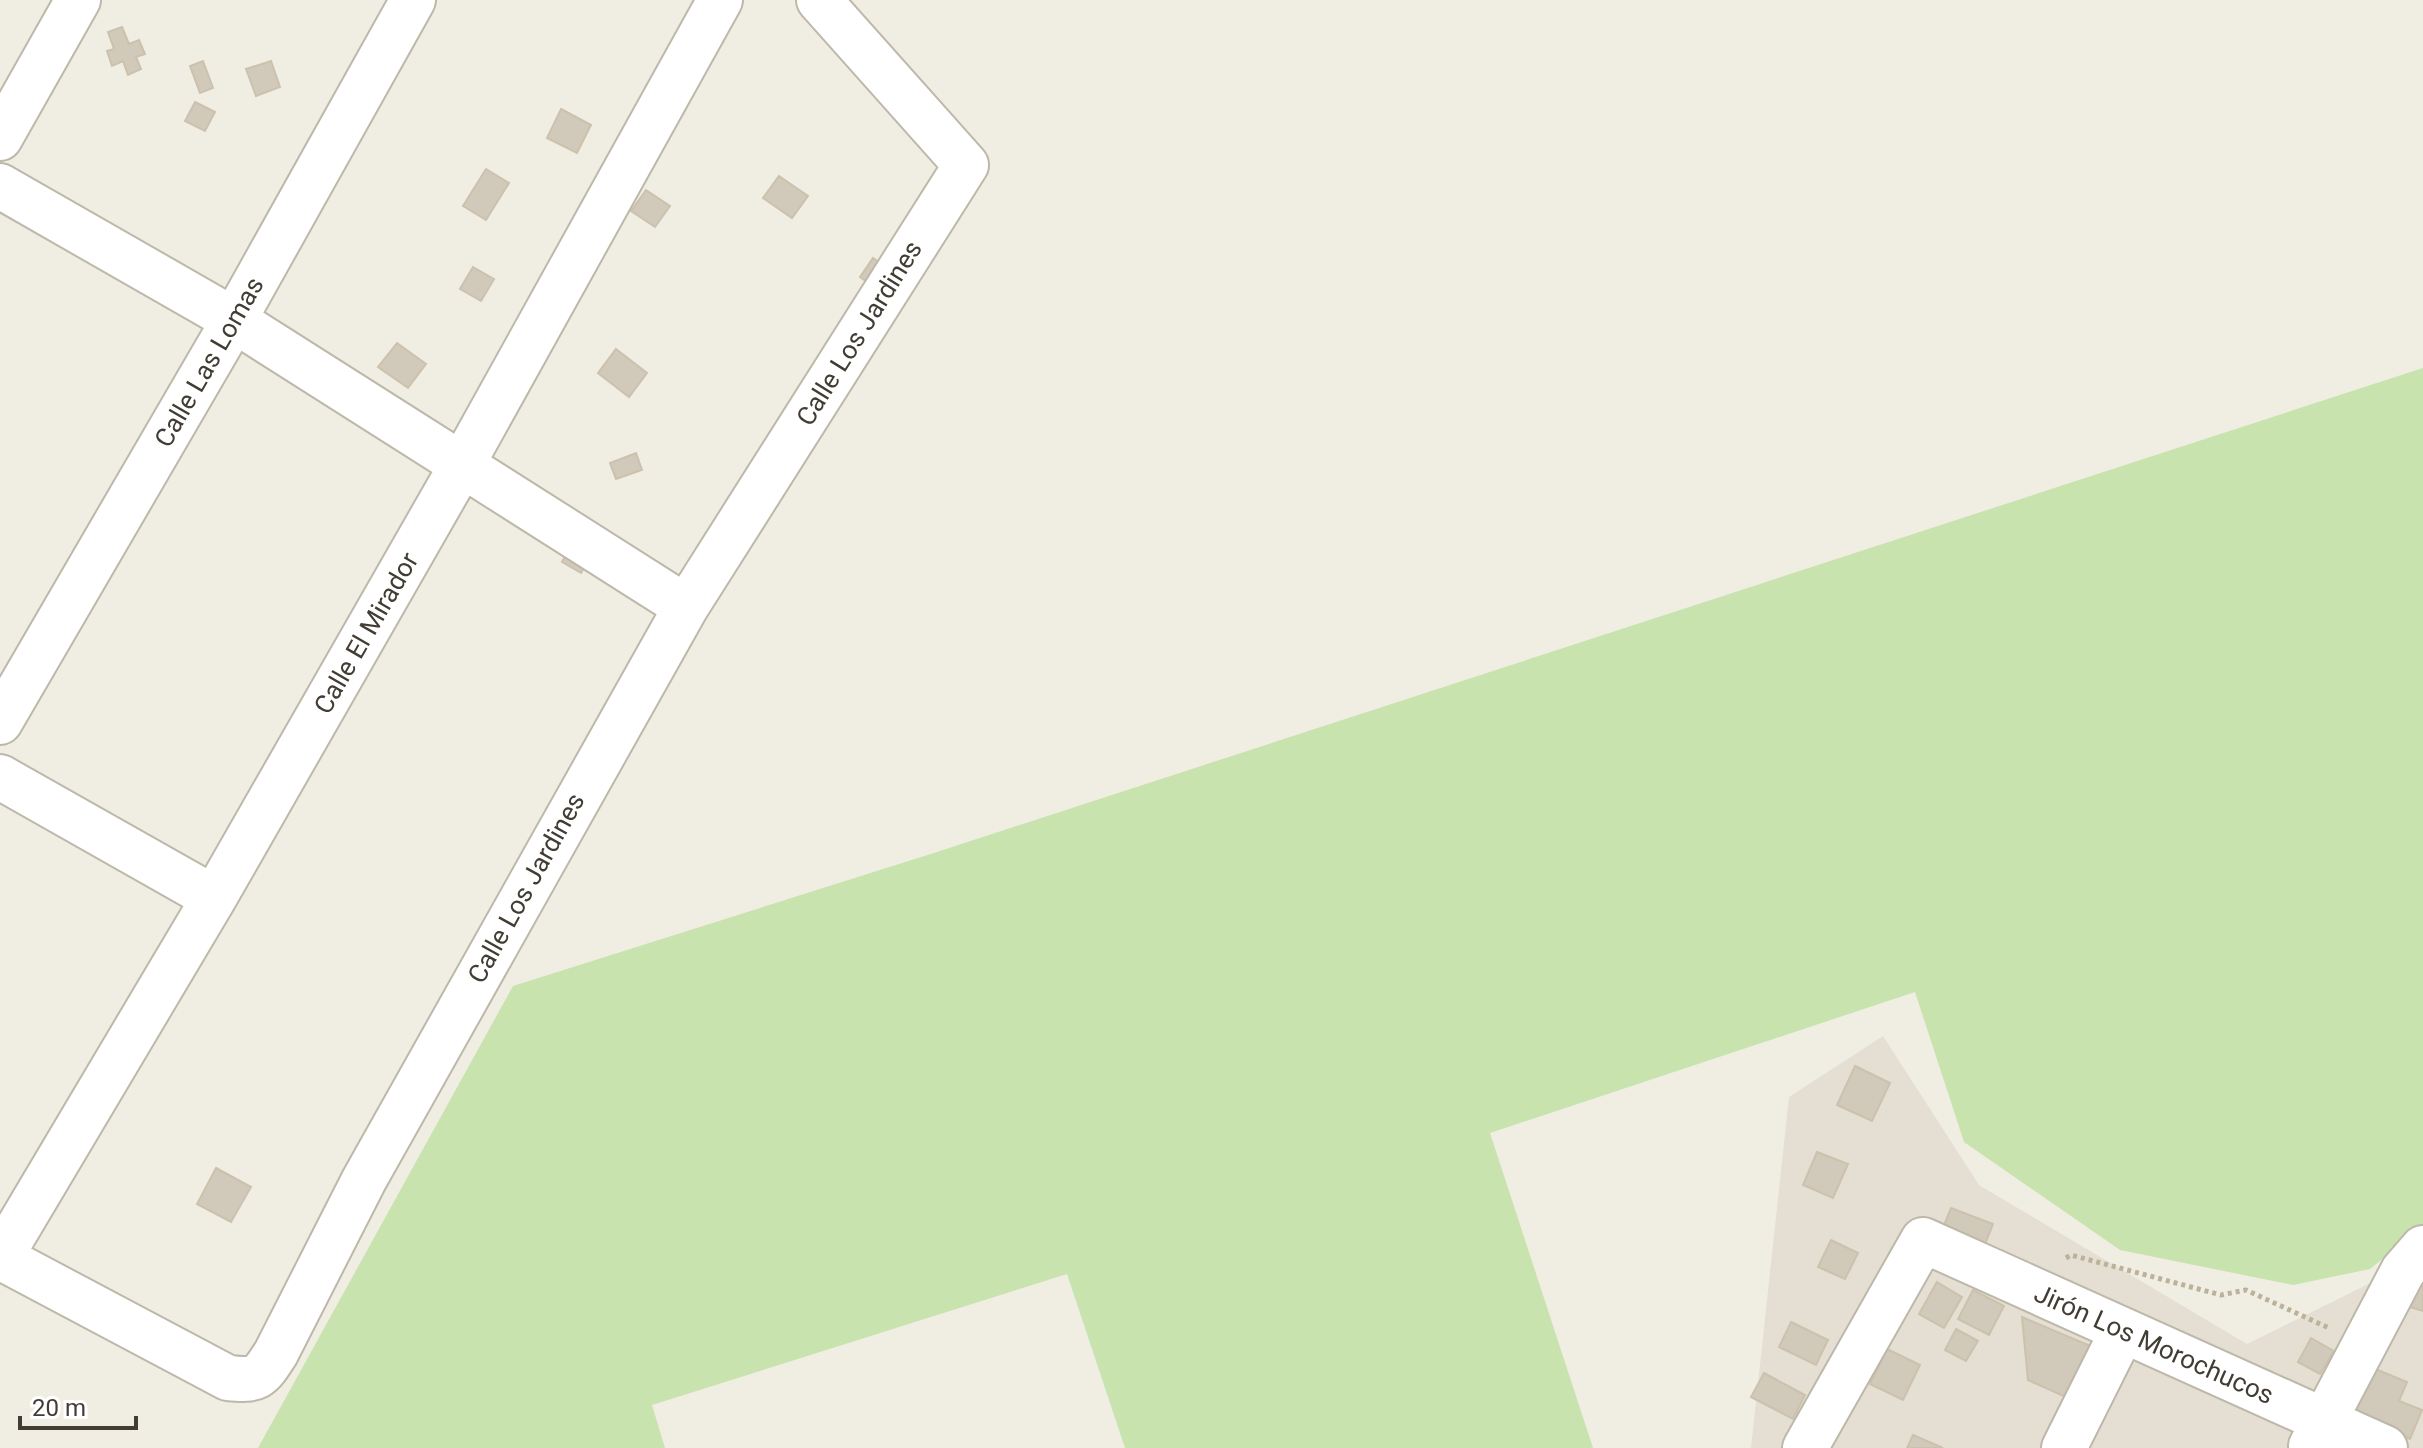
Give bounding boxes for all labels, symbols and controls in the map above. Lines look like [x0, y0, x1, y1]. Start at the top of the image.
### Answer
street label: Calle Los Jardines [790, 235, 928, 431]
street label: Calle Las Lomas [148, 272, 270, 452]
street label: Calle El Mirador [308, 547, 424, 719]
street label: Calle Los Jardines [461, 788, 591, 988]
street label: Jirón Los Morochucos [2030, 1278, 2278, 1410]
scale bar [20, 1380, 136, 1430]
text: 20 m [32, 1394, 86, 1422]

